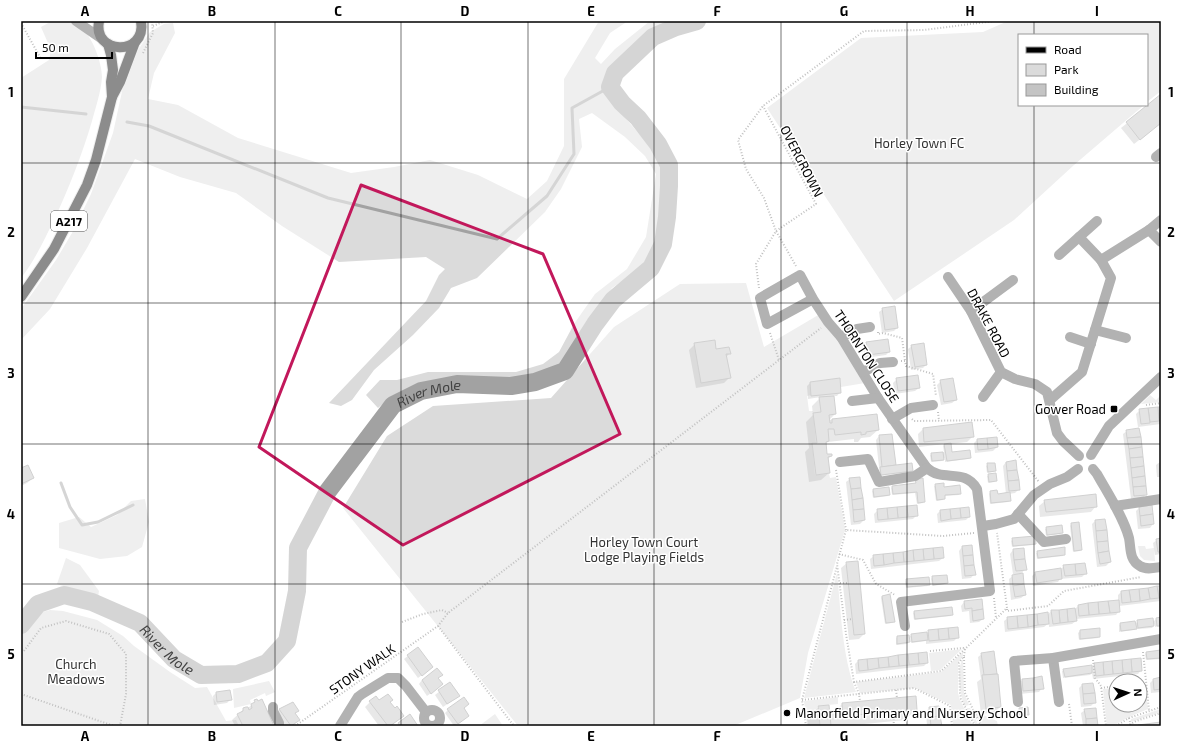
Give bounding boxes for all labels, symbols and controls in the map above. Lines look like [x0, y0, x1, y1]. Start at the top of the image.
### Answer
text: A [81, 3, 90, 19]
text: B [208, 3, 216, 19]
text: C [334, 3, 342, 19]
text: D [461, 3, 470, 19]
text: E [587, 3, 595, 19]
text: F [713, 3, 721, 19]
text: G [840, 3, 848, 19]
text: H [966, 3, 975, 19]
text: I [1095, 3, 1099, 19]
scale bar [36, 34, 112, 60]
legend [1018, 34, 1148, 106]
text: 50 m [42, 40, 69, 54]
text: Road [1054, 42, 1082, 56]
text: Park [1054, 62, 1079, 76]
text: Building [1054, 82, 1099, 96]
text: 1 [8, 84, 14, 100]
text: 1 [1168, 84, 1174, 100]
street label: OVERGROWN [777, 123, 827, 199]
park label: Horley Town FC [874, 135, 964, 151]
road number: A217 [51, 211, 87, 231]
text: 2 [7, 224, 15, 240]
text: 2 [1167, 224, 1175, 240]
street label: DRAKE ROAD [964, 286, 1014, 360]
street label: THORNTON CLOSE [831, 307, 903, 405]
text: 3 [7, 365, 15, 381]
text: 3 [1167, 365, 1175, 381]
water label: River Mole [393, 375, 462, 411]
place label: Gower Road [1035, 401, 1106, 417]
marker: Gower Road [1109, 404, 1119, 414]
text: 4 [7, 506, 15, 522]
text: 4 [1167, 506, 1175, 522]
park label: Horley Town Court Lodge Playing Fields [584, 534, 704, 565]
water label: River Mole [137, 620, 198, 678]
street label: STONY WALK [326, 640, 398, 698]
text: 5 [7, 646, 15, 662]
text: 5 [1167, 646, 1175, 662]
park label: Church Meadows [47, 656, 105, 687]
north arrow [1108, 673, 1148, 713]
text: N [1132, 688, 1145, 697]
place label: Manorfield Primary and Nursery School [795, 705, 1027, 721]
marker: Manorfield Primary and Nursery School [782, 708, 792, 718]
text: A [81, 728, 90, 744]
text: B [208, 728, 216, 744]
text: C [334, 728, 342, 744]
text: D [461, 728, 470, 744]
text: E [587, 728, 595, 744]
text: F [713, 728, 721, 744]
text: G [840, 728, 848, 744]
text: H [966, 728, 975, 744]
text: I [1095, 728, 1099, 744]

